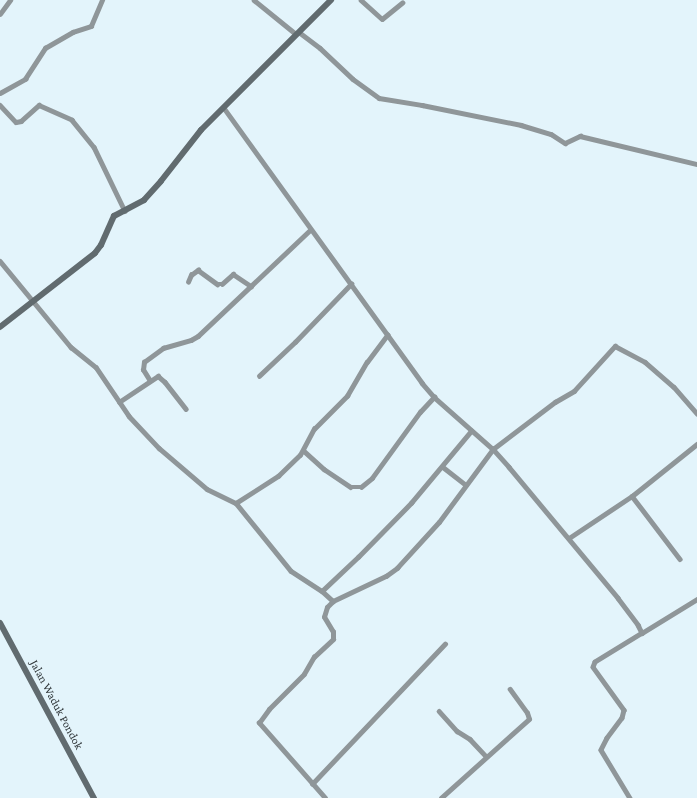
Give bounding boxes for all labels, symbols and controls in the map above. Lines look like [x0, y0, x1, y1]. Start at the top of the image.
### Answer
street label: Jalan Waduk Pondok [26, 658, 86, 752]

